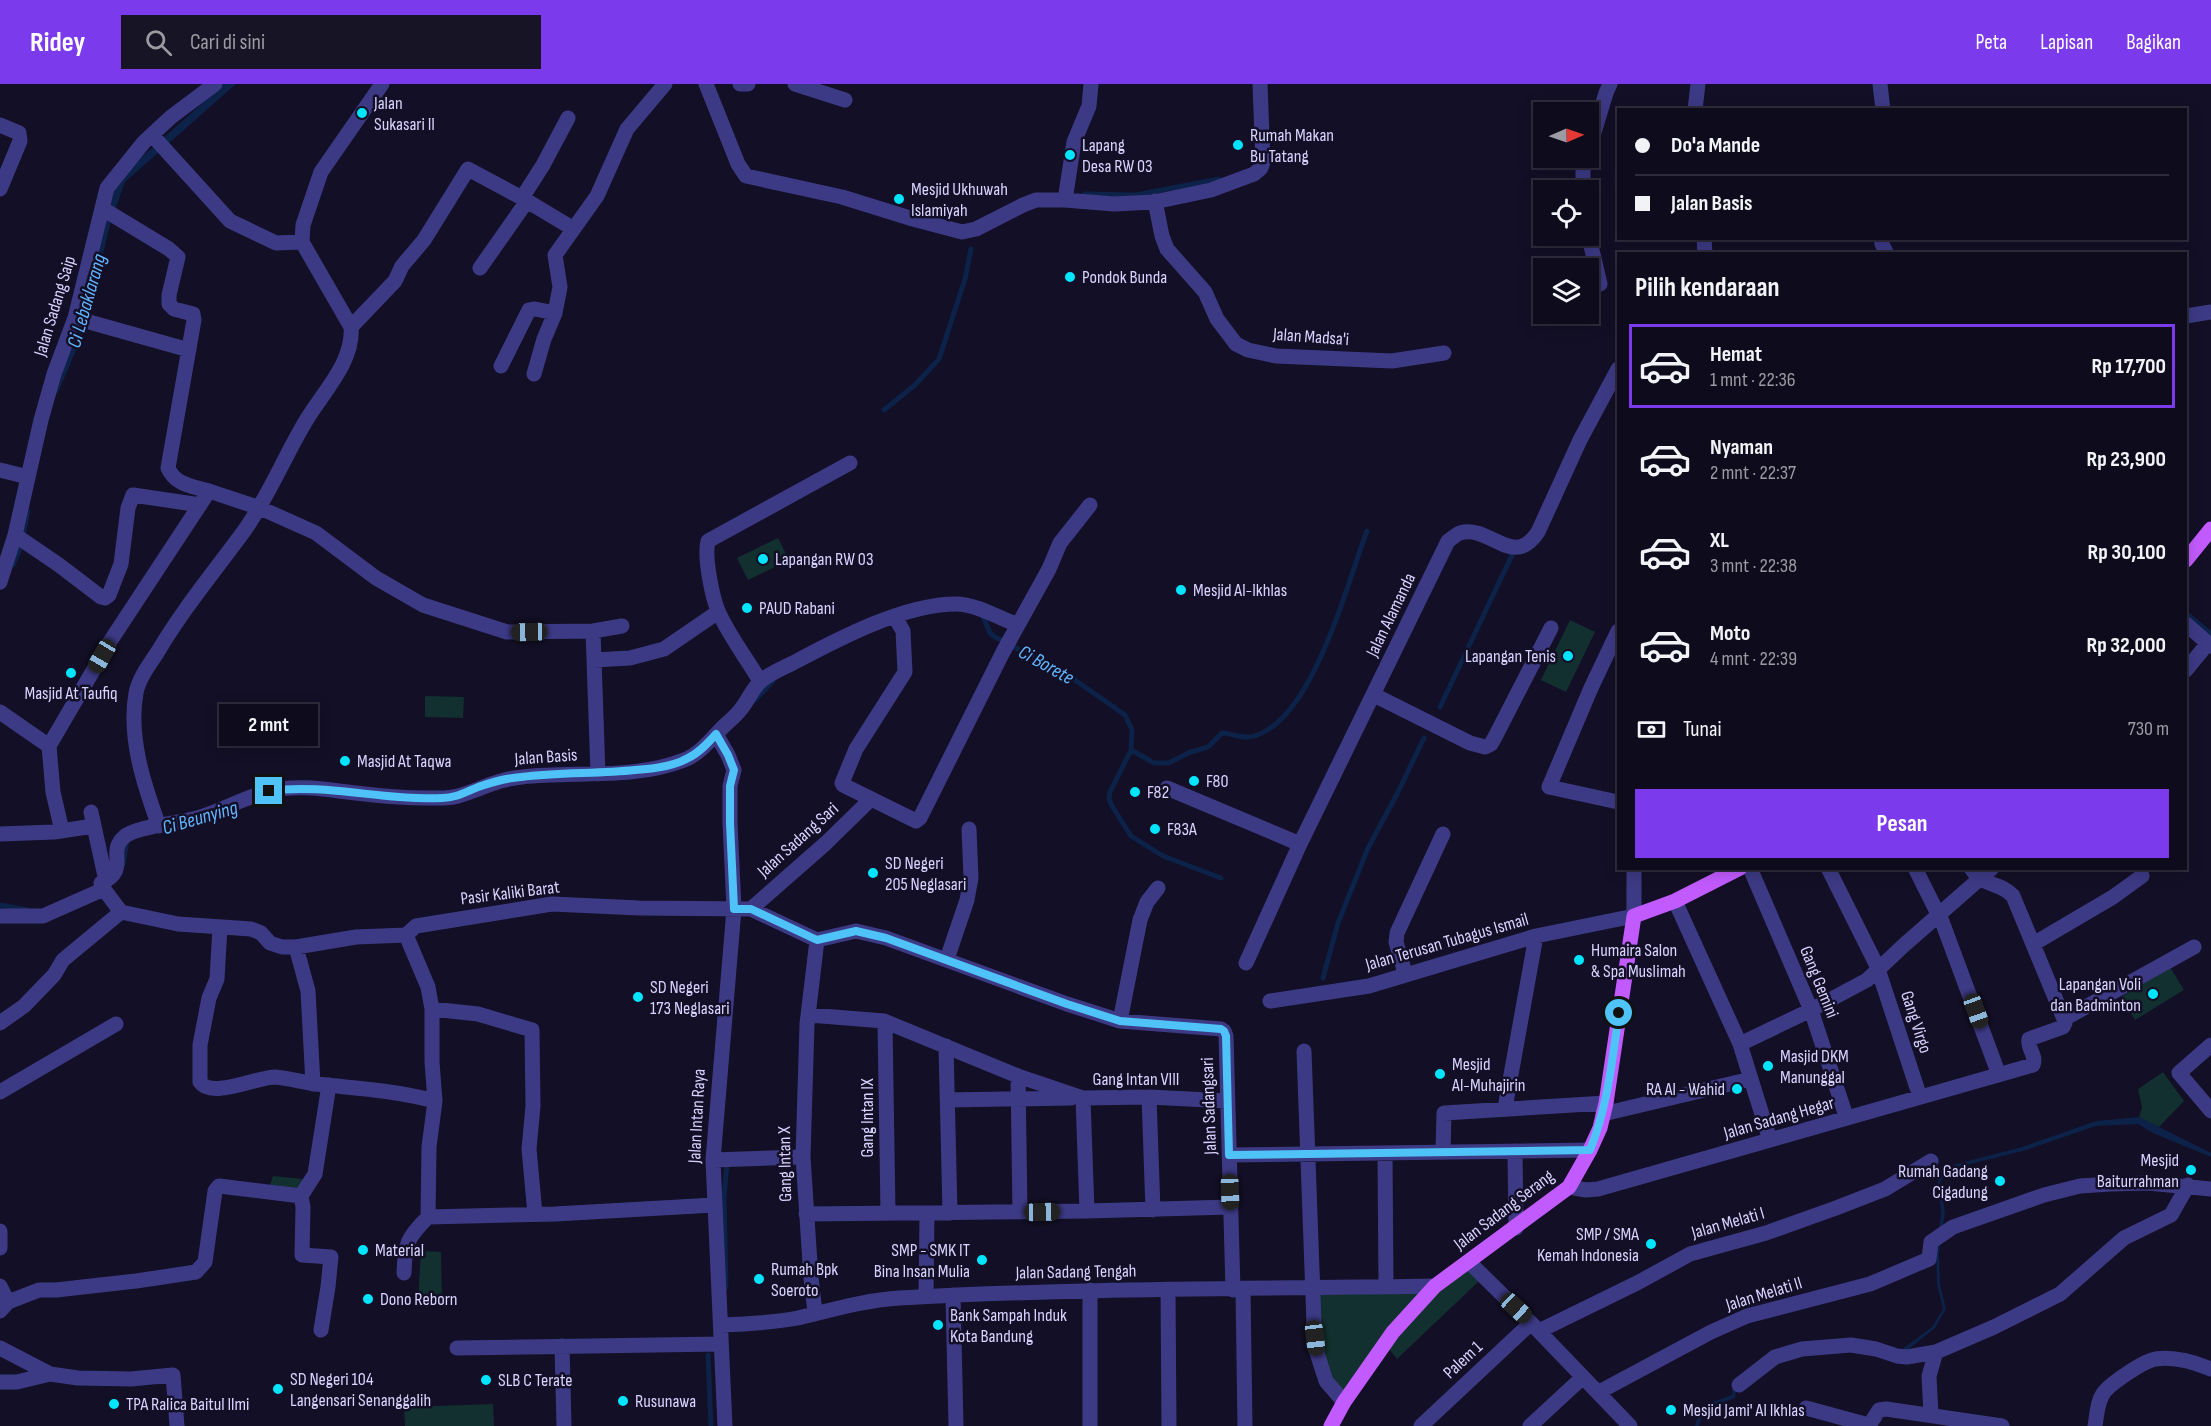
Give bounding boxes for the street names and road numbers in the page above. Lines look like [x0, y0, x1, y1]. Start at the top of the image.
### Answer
street label: Jalan Sadang Saip [30, 253, 80, 360]
street label: Jalan Madsa'i [1271, 324, 1350, 350]
street label: Jalan Alamanda [1361, 570, 1420, 661]
street label: Jalan Basis [513, 744, 578, 770]
street label: Jalan Sadang Sari [753, 798, 843, 882]
street label: Pasir Kaliki Barat [459, 876, 561, 909]
street label: Jalan Terusan Tubagus Ismail [1362, 909, 1531, 976]
street label: Gang Gemini [1795, 943, 1843, 1021]
street label: Gang Virgo [1896, 988, 1936, 1056]
street label: Jalan Sadangsari [1197, 1057, 1221, 1156]
street label: Jalan Intan Raya [684, 1068, 710, 1165]
street label: Gang Intan VIII [1093, 1069, 1179, 1090]
street label: Gang Intan IX [857, 1078, 878, 1158]
street label: Jalan Sadang Hegar [1720, 1092, 1837, 1144]
street label: Gang Intan X [774, 1126, 796, 1202]
street label: Jalan Sadang Serang [1449, 1166, 1558, 1255]
street label: Jalan Melati I [1688, 1203, 1767, 1244]
street label: Jalan Sadang Tengah [1014, 1260, 1137, 1284]
street label: Jalan Melati II [1722, 1272, 1805, 1316]
street label: Palem 1 [1439, 1336, 1487, 1383]

